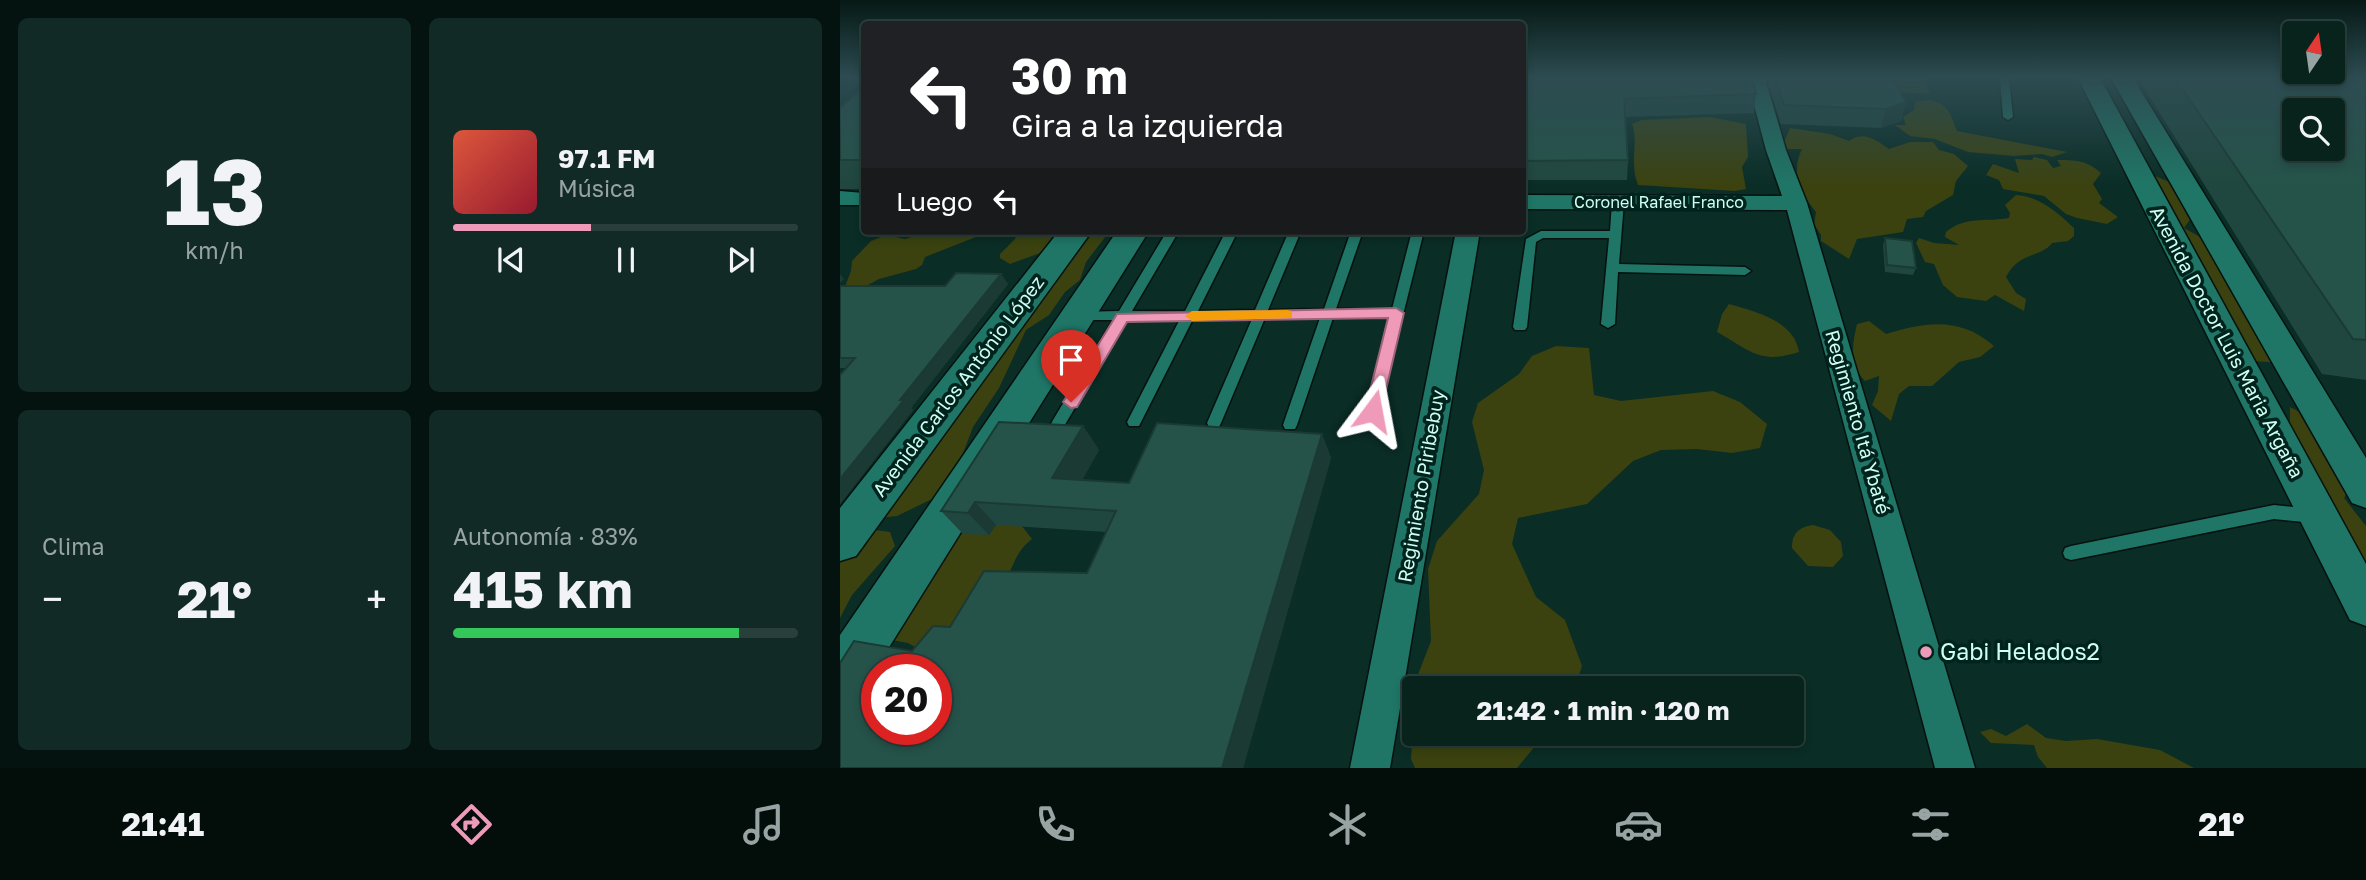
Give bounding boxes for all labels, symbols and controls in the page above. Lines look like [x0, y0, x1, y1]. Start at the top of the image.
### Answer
north arrow [2282, 21, 2345, 84]
map controls [2282, 21, 2345, 161]
text: 30 m [1011, 46, 1128, 105]
icon: left [896, 49, 987, 140]
button: search [2282, 98, 2345, 161]
text: Gira a la izquierda [1011, 106, 1284, 144]
text: 13 [163, 136, 266, 245]
text: 97.1 FM [558, 143, 656, 174]
text: Música [558, 174, 636, 202]
icon: left [987, 182, 1025, 220]
text: Luego [896, 186, 973, 217]
street label: Coronel Rafael Franco [1574, 192, 1744, 212]
street label: Avenida Doctor Luis Maria Argaña [2146, 202, 2309, 482]
text: km/h [185, 236, 244, 264]
icon: previous [492, 241, 530, 279]
icon: pause [607, 241, 645, 279]
icon: next [722, 241, 760, 279]
street label: Avenida Carlos António López [867, 271, 1048, 501]
street label: Regimiento Itá Ybaté [1821, 327, 1896, 517]
pin [1041, 330, 1101, 402]
icon: arrive [1052, 341, 1090, 379]
position arrow [1336, 374, 1410, 448]
street label: Regimiento Piribebuy [1392, 387, 1449, 584]
text: Autonomía · 83% [453, 522, 638, 550]
text: Clima [42, 532, 105, 560]
text: 415 km [453, 557, 633, 619]
text: 21° [177, 567, 252, 629]
text: − [42, 576, 63, 621]
text: + [366, 576, 387, 621]
place label: Gabi Helados2 [1940, 637, 2100, 665]
marker: Gabi Helados2 [1918, 644, 1934, 660]
speed limit sign: 20 [861, 654, 952, 745]
text: 21:42 · 1 min · 120 m [1476, 695, 1730, 726]
icon: directions [447, 800, 496, 849]
icon: music [739, 800, 788, 849]
icon: phone [1031, 800, 1080, 849]
icon: climate [1323, 800, 1372, 849]
icon: car [1614, 800, 1663, 849]
icon: filters [1906, 800, 1955, 849]
text: 21:41 [121, 805, 204, 843]
text: 21° [2198, 805, 2245, 843]

